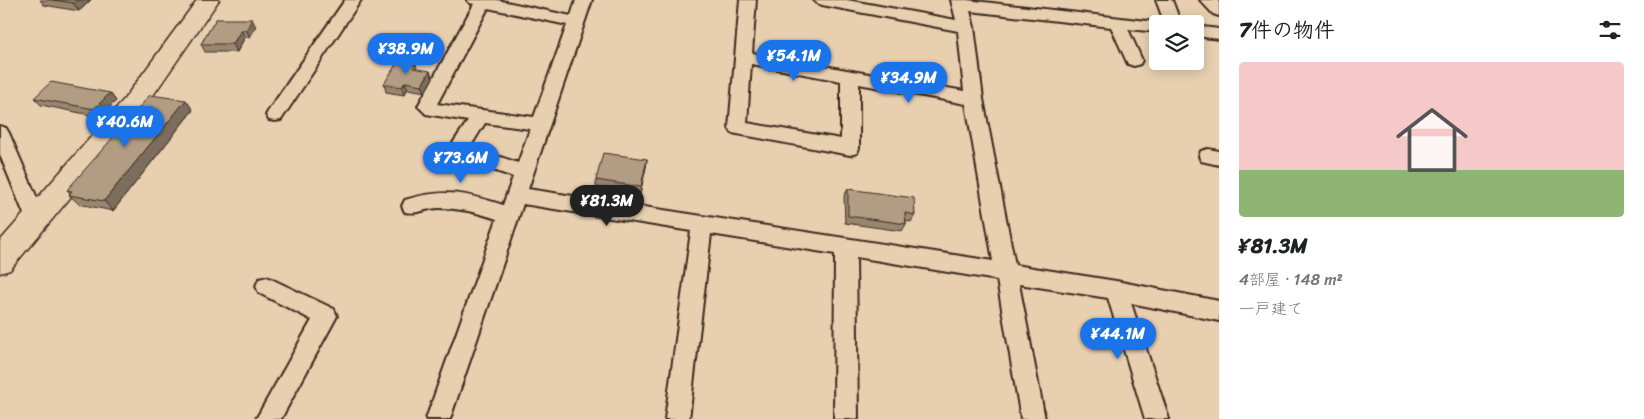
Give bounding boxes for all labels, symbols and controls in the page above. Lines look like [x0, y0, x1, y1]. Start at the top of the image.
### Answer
text: 7件の物件 [1239, 11, 1335, 49]
map controls [1149, 15, 1204, 70]
button: layers [1149, 15, 1204, 70]
icon: filters [1596, 16, 1624, 44]
pin: ¥38.9M [365, 32, 447, 75]
text: ¥38.9M [378, 34, 434, 63]
pin: ¥54.1M [753, 39, 835, 82]
text: ¥54.1M [767, 41, 821, 70]
pin: ¥34.9M [868, 62, 950, 104]
text: ¥34.9M [881, 63, 937, 92]
icon: home [1387, 95, 1477, 185]
pin: ¥40.6M [84, 106, 166, 148]
text: ¥40.6M [97, 107, 153, 136]
pin: ¥73.6M [420, 142, 502, 184]
text: ¥73.6M [434, 143, 488, 172]
pin: ¥81.3M [566, 184, 648, 227]
text: ¥81.3M [581, 186, 633, 215]
text: ¥81.3M [1239, 227, 1307, 265]
text: 4部屋 · 148 m² [1239, 265, 1343, 294]
text: 一戸建て [1239, 294, 1303, 323]
pin: ¥44.1M [1077, 318, 1159, 360]
text: ¥44.1M [1091, 319, 1145, 348]

